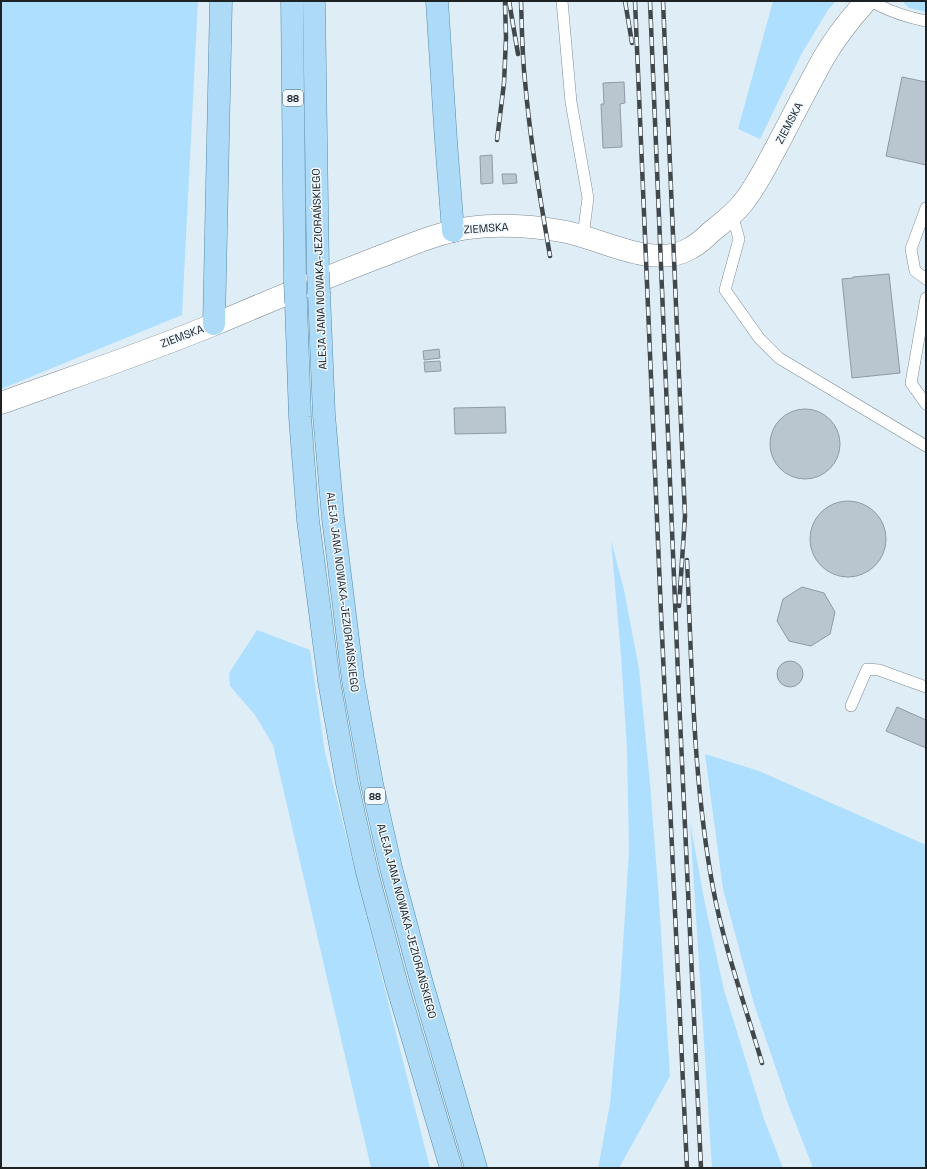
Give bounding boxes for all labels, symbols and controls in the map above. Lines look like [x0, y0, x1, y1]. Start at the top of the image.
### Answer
road number: 88 [283, 90, 303, 106]
street label: ZIEMSKA [772, 100, 806, 146]
street label: ALEJA JANA NOWAKA-JEZIORAŃSKIEGO [308, 168, 330, 370]
street label: ZIEMSKA [463, 219, 509, 237]
street label: ZIEMSKA [158, 321, 206, 351]
street label: ALEJA JANA NOWAKA-JEZIORAŃSKIEGO [324, 491, 362, 693]
road number: 88 [365, 788, 385, 804]
street label: ALEJA JANA NOWAKA-JEZIORAŃSKIEGO [374, 822, 440, 1020]

